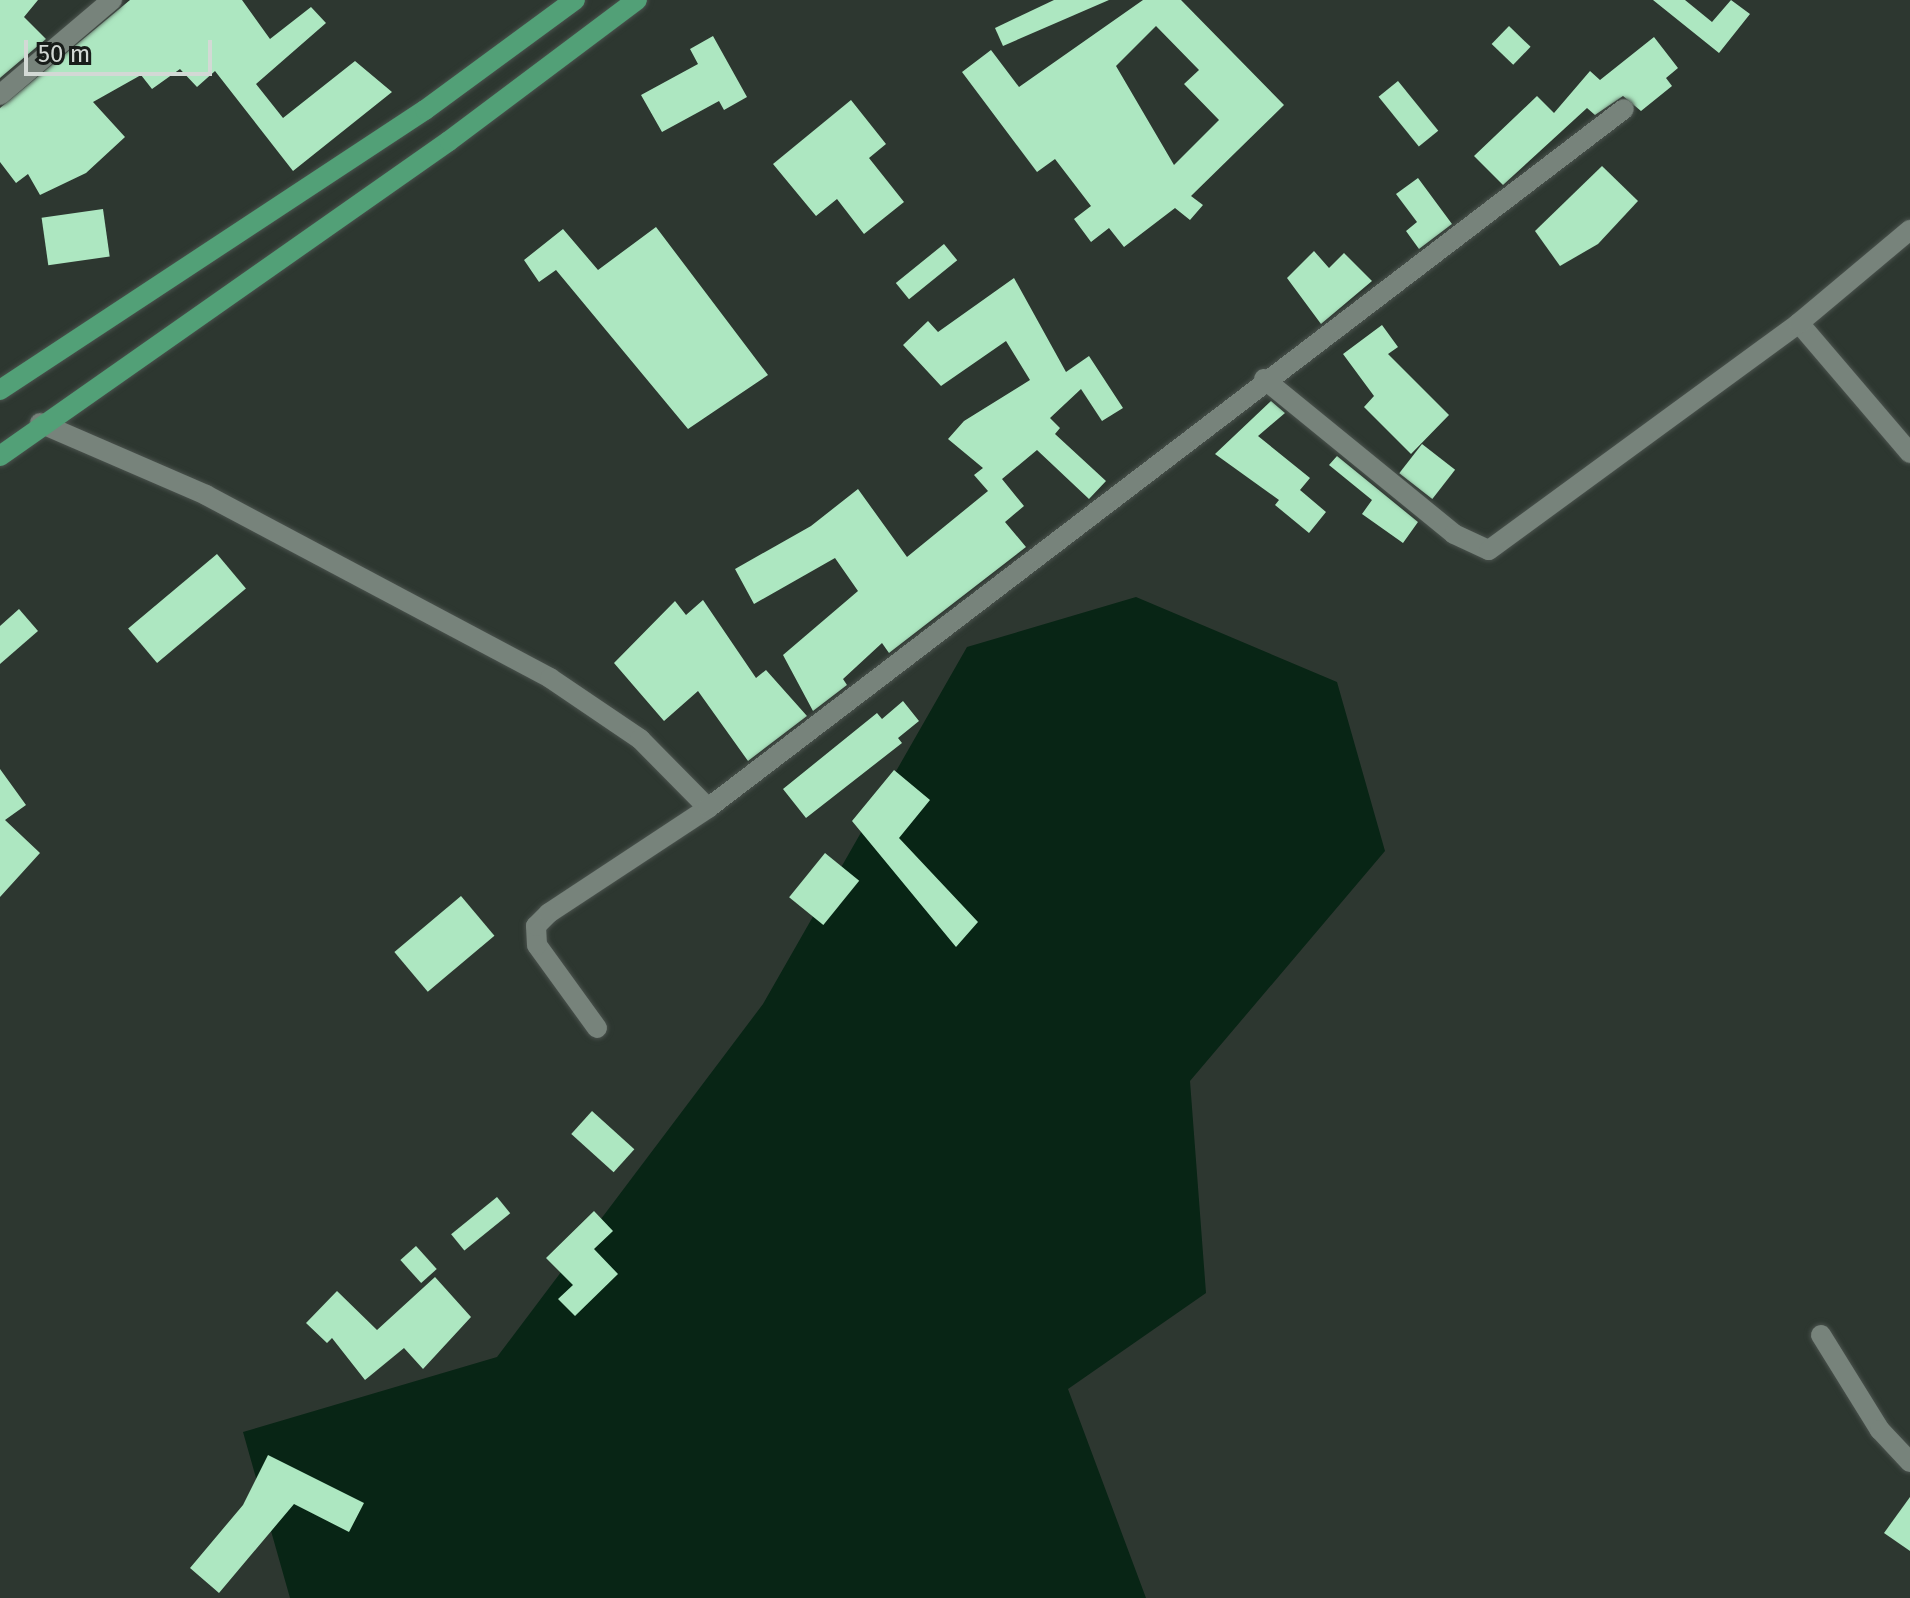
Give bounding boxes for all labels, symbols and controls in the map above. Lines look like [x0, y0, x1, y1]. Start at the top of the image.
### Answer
scale bar [28, 24, 216, 74]
text: 50 m [38, 40, 90, 68]

